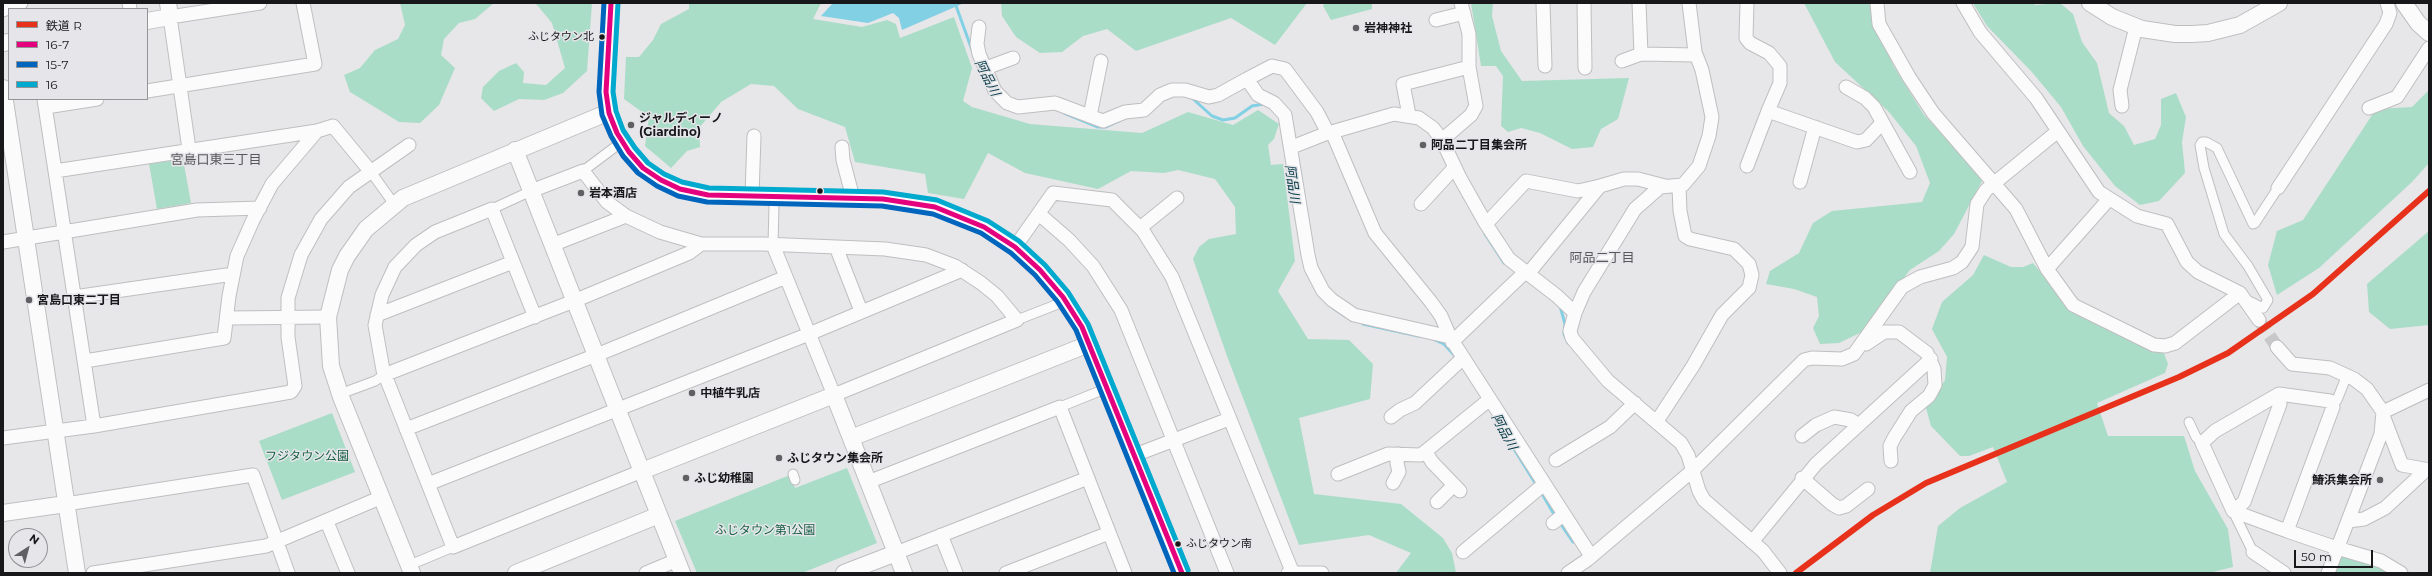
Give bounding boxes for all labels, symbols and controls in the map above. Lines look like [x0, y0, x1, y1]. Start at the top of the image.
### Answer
legend [8, 8, 148, 100]
text: 鉄道 R [46, 18, 82, 33]
place label: 岩神神社 [1364, 21, 1412, 35]
marker: 岩神神社 [1351, 23, 1361, 33]
place label: ふじタウン北 [528, 30, 594, 44]
marker: ふじタウン北 [597, 32, 607, 42]
text: 16-7 [46, 37, 69, 52]
text: 15-7 [46, 57, 69, 72]
water label: 阿品川 [971, 57, 1003, 99]
text: 16 [46, 77, 58, 92]
place label: ジャルディーノ (Giardino) [639, 111, 723, 139]
marker: ジャルディーノ (Giardino) [626, 120, 636, 130]
place label: 阿品二丁目集会所 [1431, 138, 1527, 152]
marker: 阿品二丁目集会所 [1418, 140, 1428, 150]
district label: 宮島口東三丁目 [171, 152, 261, 168]
water label: 阿品川 [1282, 164, 1302, 204]
place label: 岩本酒店 [589, 186, 637, 200]
unlabelled marker [815, 186, 825, 196]
marker: 岩本酒店 [576, 188, 586, 198]
district label: 阿品二丁目 [1570, 250, 1634, 266]
place label: 宮島口東二丁目 [37, 293, 121, 307]
marker: 宮島口東二丁目 [24, 295, 34, 305]
place label: 中植牛乳店 [700, 386, 760, 400]
marker: 中植牛乳店 [687, 388, 697, 398]
water label: 阿品川 [1488, 411, 1520, 453]
park label: フジタウン公園 [265, 449, 349, 463]
place label: ふじタウン集会所 [787, 451, 883, 465]
marker: ふじタウン集会所 [774, 453, 784, 463]
place label: ふじ幼稚園 [694, 471, 754, 485]
marker: ふじ幼稚園 [681, 473, 691, 483]
place label: 鰆浜集会所 [2312, 473, 2372, 487]
marker: 鰆浜集会所 [2375, 475, 2385, 485]
park label: ふじタウン第1公園 [715, 523, 815, 537]
north arrow [8, 528, 48, 568]
text: N [27, 531, 42, 547]
place label: ふじタウン南 [1186, 537, 1252, 551]
marker: ふじタウン南 [1173, 539, 1183, 549]
scale bar [2296, 542, 2375, 568]
text: 50 m [2301, 549, 2332, 564]

